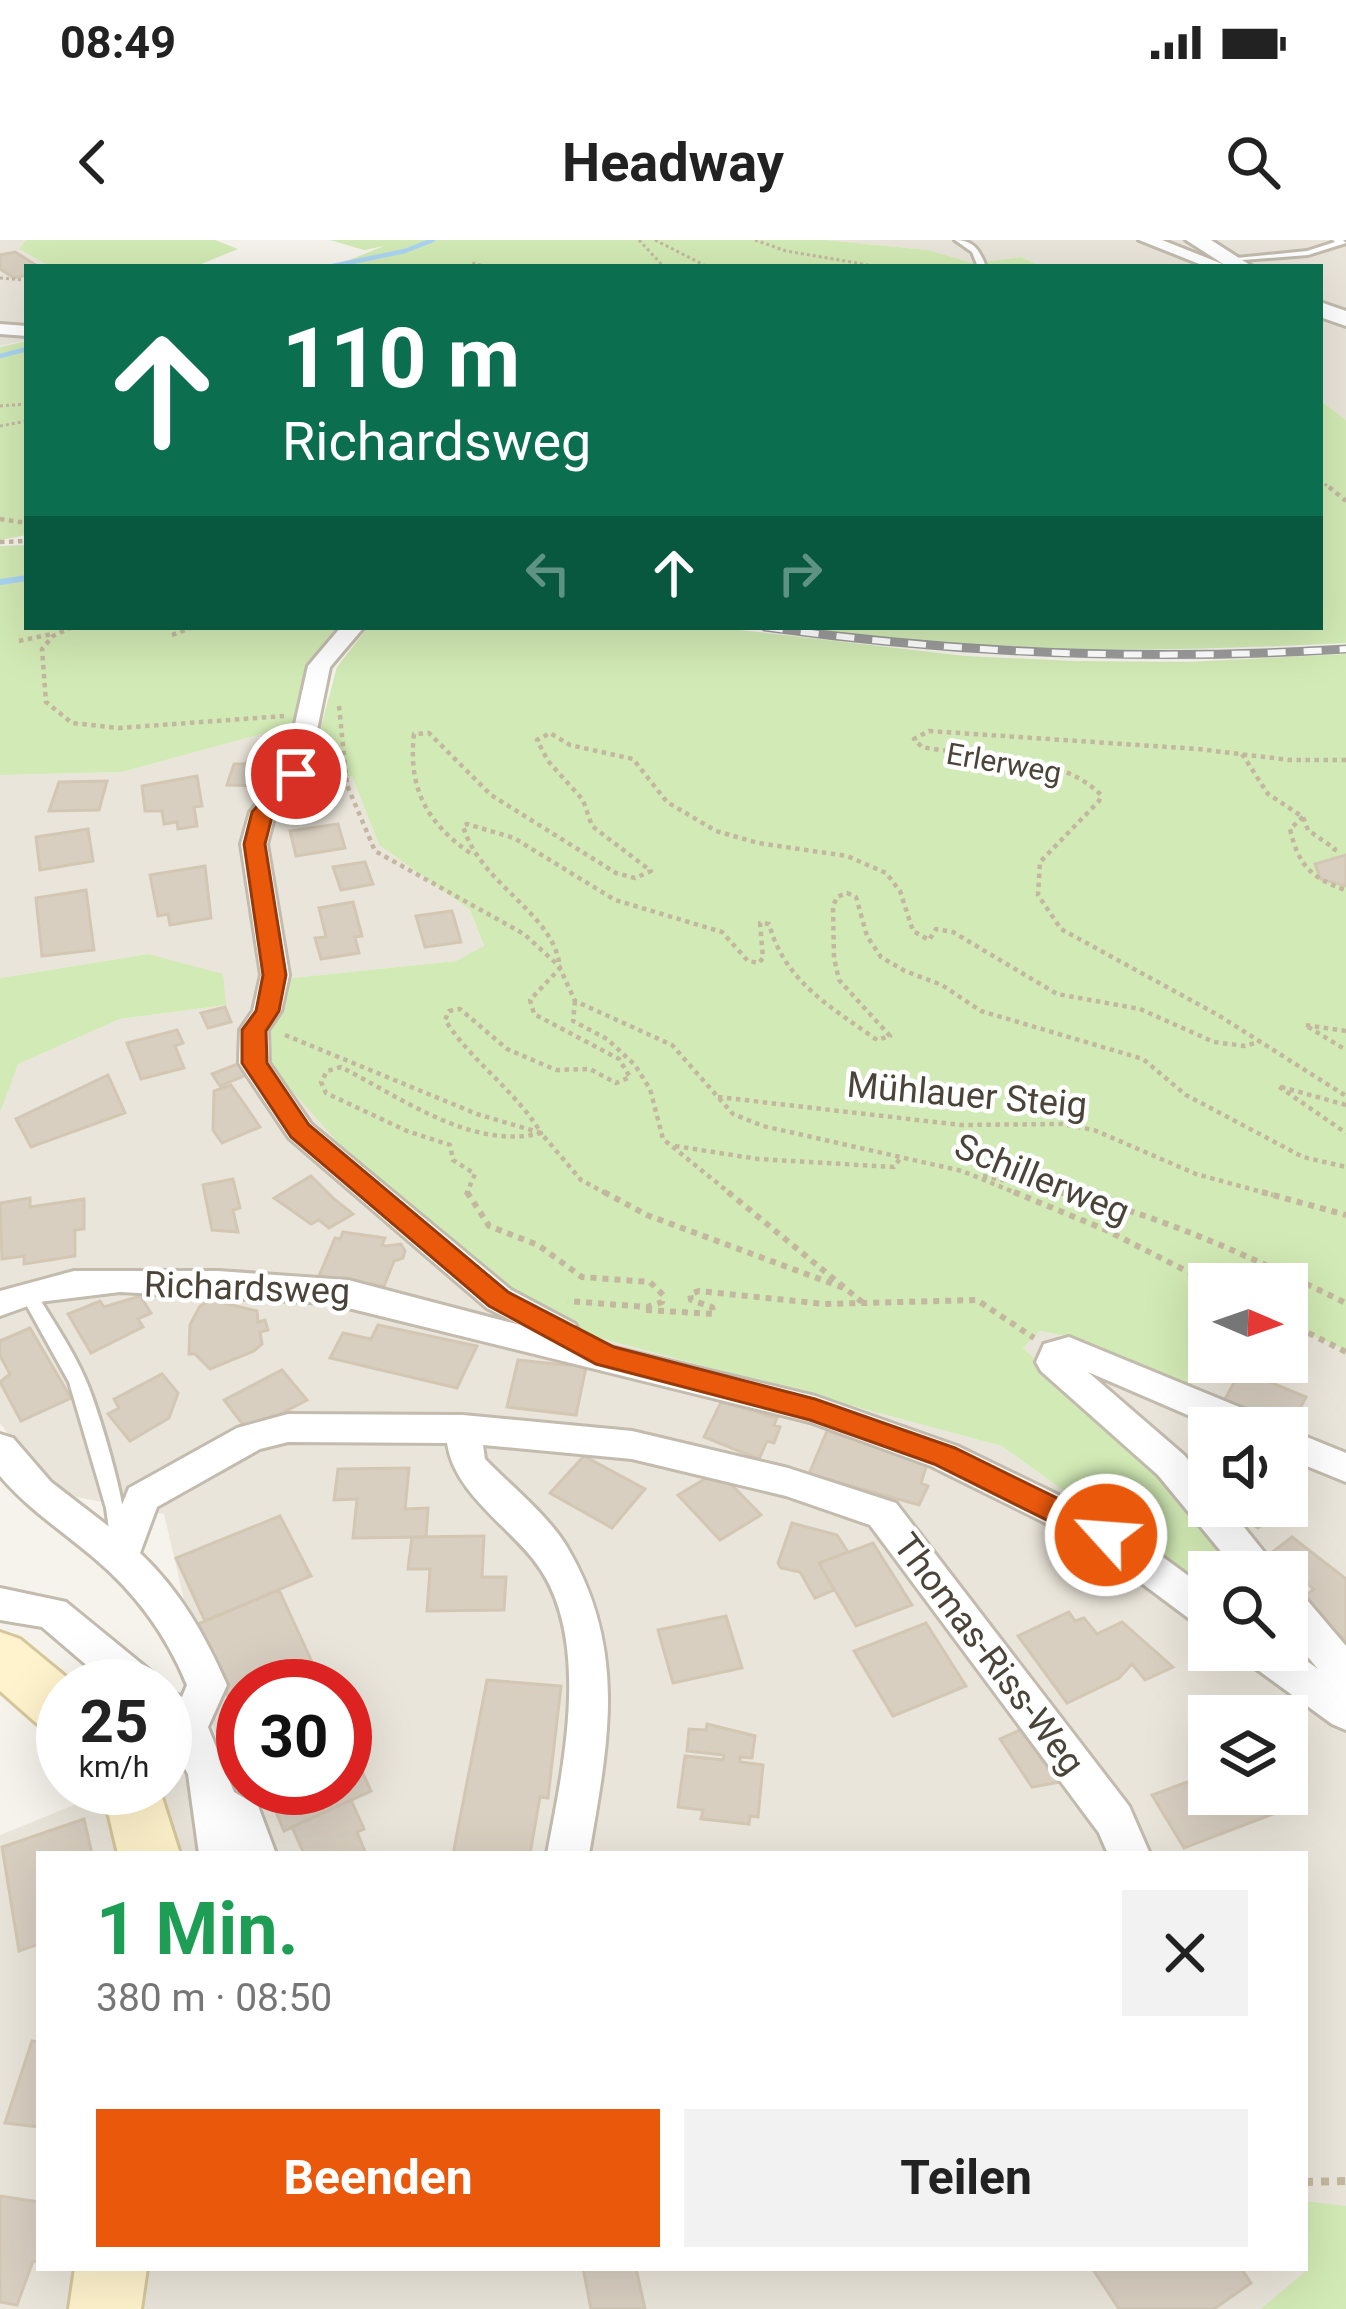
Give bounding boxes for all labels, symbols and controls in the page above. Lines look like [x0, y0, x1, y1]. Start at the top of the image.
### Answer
text: 08:49 [60, 16, 176, 69]
icon: back [60, 129, 126, 195]
icon: search [1220, 129, 1286, 195]
text: Headway [562, 131, 784, 194]
text: 110 m [282, 309, 520, 408]
icon: ahead [84, 312, 240, 468]
text: Richardsweg [282, 410, 591, 473]
icon: left [515, 540, 581, 606]
icon: ahead [641, 540, 707, 606]
icon: right [767, 540, 833, 606]
pin [245, 723, 347, 825]
street label: Erlerweg [944, 736, 1064, 790]
icon: arrive [263, 741, 329, 807]
street label: Mühlauer Steig [845, 1064, 1089, 1126]
street label: Schillerweg [949, 1125, 1135, 1233]
street label: Richardsweg [143, 1263, 351, 1313]
north arrow [1188, 1263, 1308, 1383]
map controls [1188, 1263, 1308, 1815]
button: sound [1188, 1407, 1308, 1527]
position arrow [1043, 1472, 1169, 1598]
street label: Thomas-Riss-Weg [885, 1525, 1093, 1783]
button: search [1188, 1551, 1308, 1671]
speed limit sign: 30 [216, 1659, 372, 1815]
text: 25 [80, 1686, 148, 1757]
button: layers [1188, 1695, 1308, 1815]
text: km/h [79, 1749, 149, 1784]
text: 1 Min. [96, 1887, 299, 1972]
button: close [1122, 1890, 1248, 2016]
text: 380 m · 08:50 [96, 1975, 332, 2021]
button: Beenden [96, 2109, 660, 2247]
button: Teilen [684, 2109, 1248, 2247]

